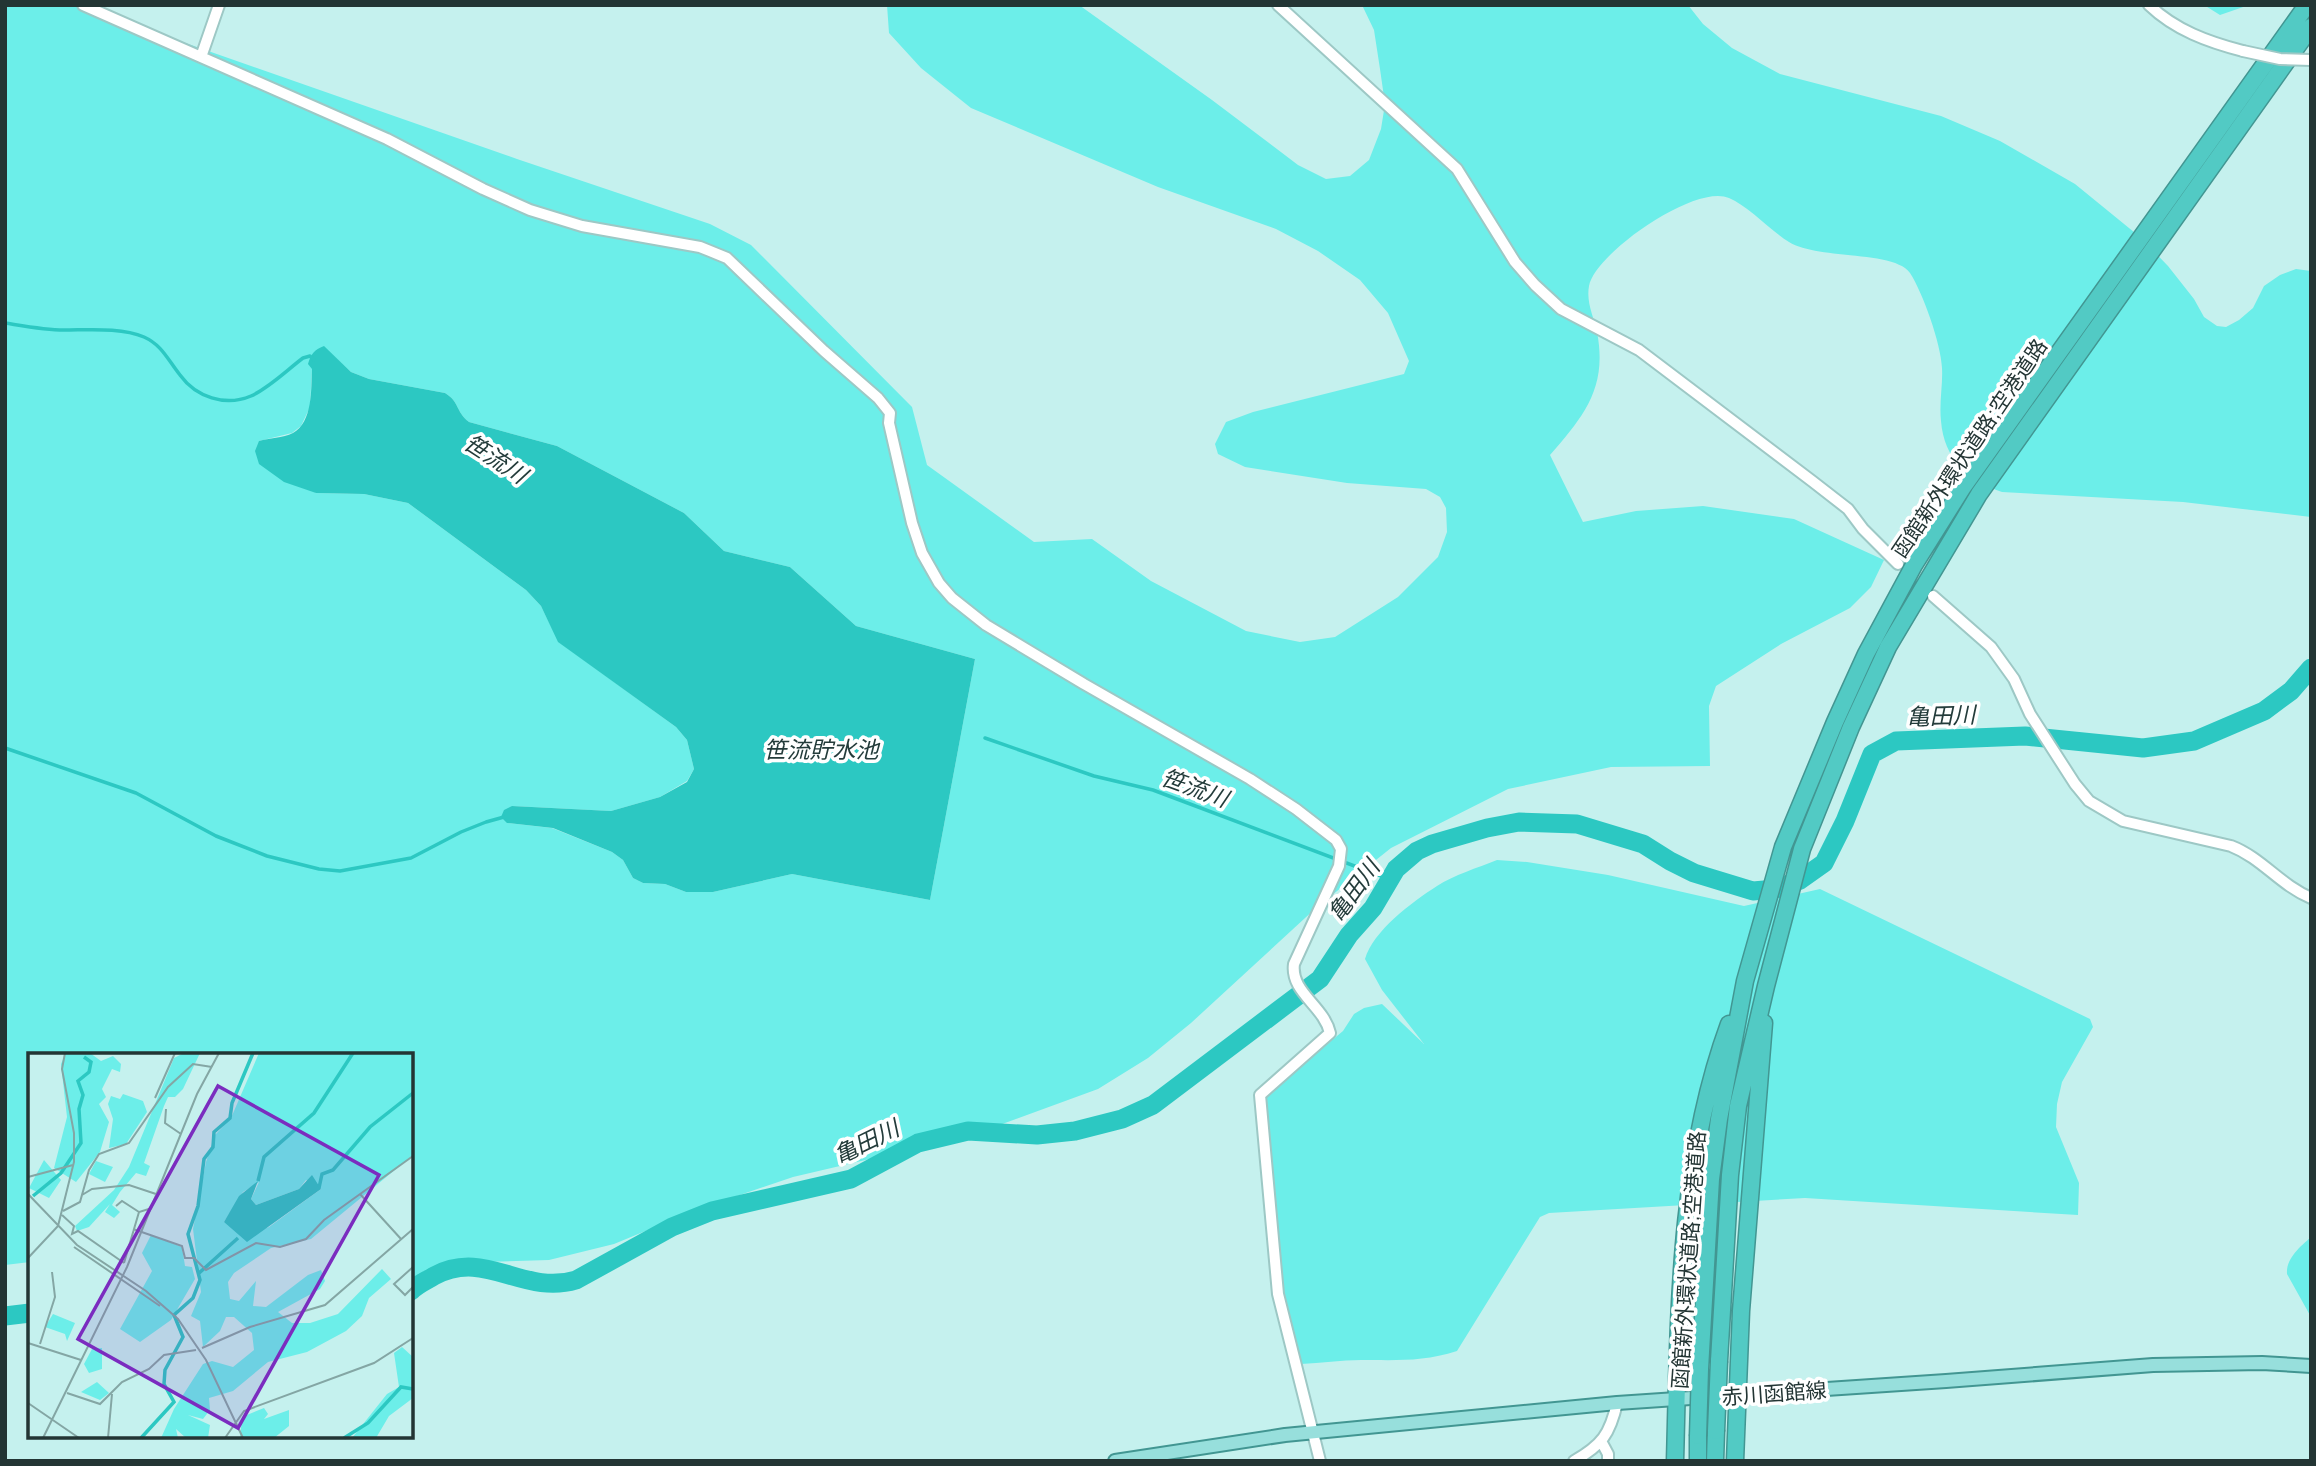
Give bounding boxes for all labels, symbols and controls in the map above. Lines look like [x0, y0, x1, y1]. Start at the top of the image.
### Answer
street label: 函館新外環状道路;空港道路 [1885, 333, 2053, 563]
water label: 笹流川 [458, 426, 536, 492]
water label: 亀田川 [1906, 698, 1979, 732]
water label: 笹流貯水池 [764, 733, 881, 765]
water label: 笹流川 [1157, 760, 1236, 815]
water label: 亀田川 [1320, 850, 1388, 927]
inset map [28, 1053, 413, 1438]
water label: 亀田川 [828, 1110, 907, 1171]
street label: 函館新外環状道路;空港道路 [1665, 1130, 1711, 1390]
street label: 赤川函館線 [1721, 1375, 1827, 1411]

